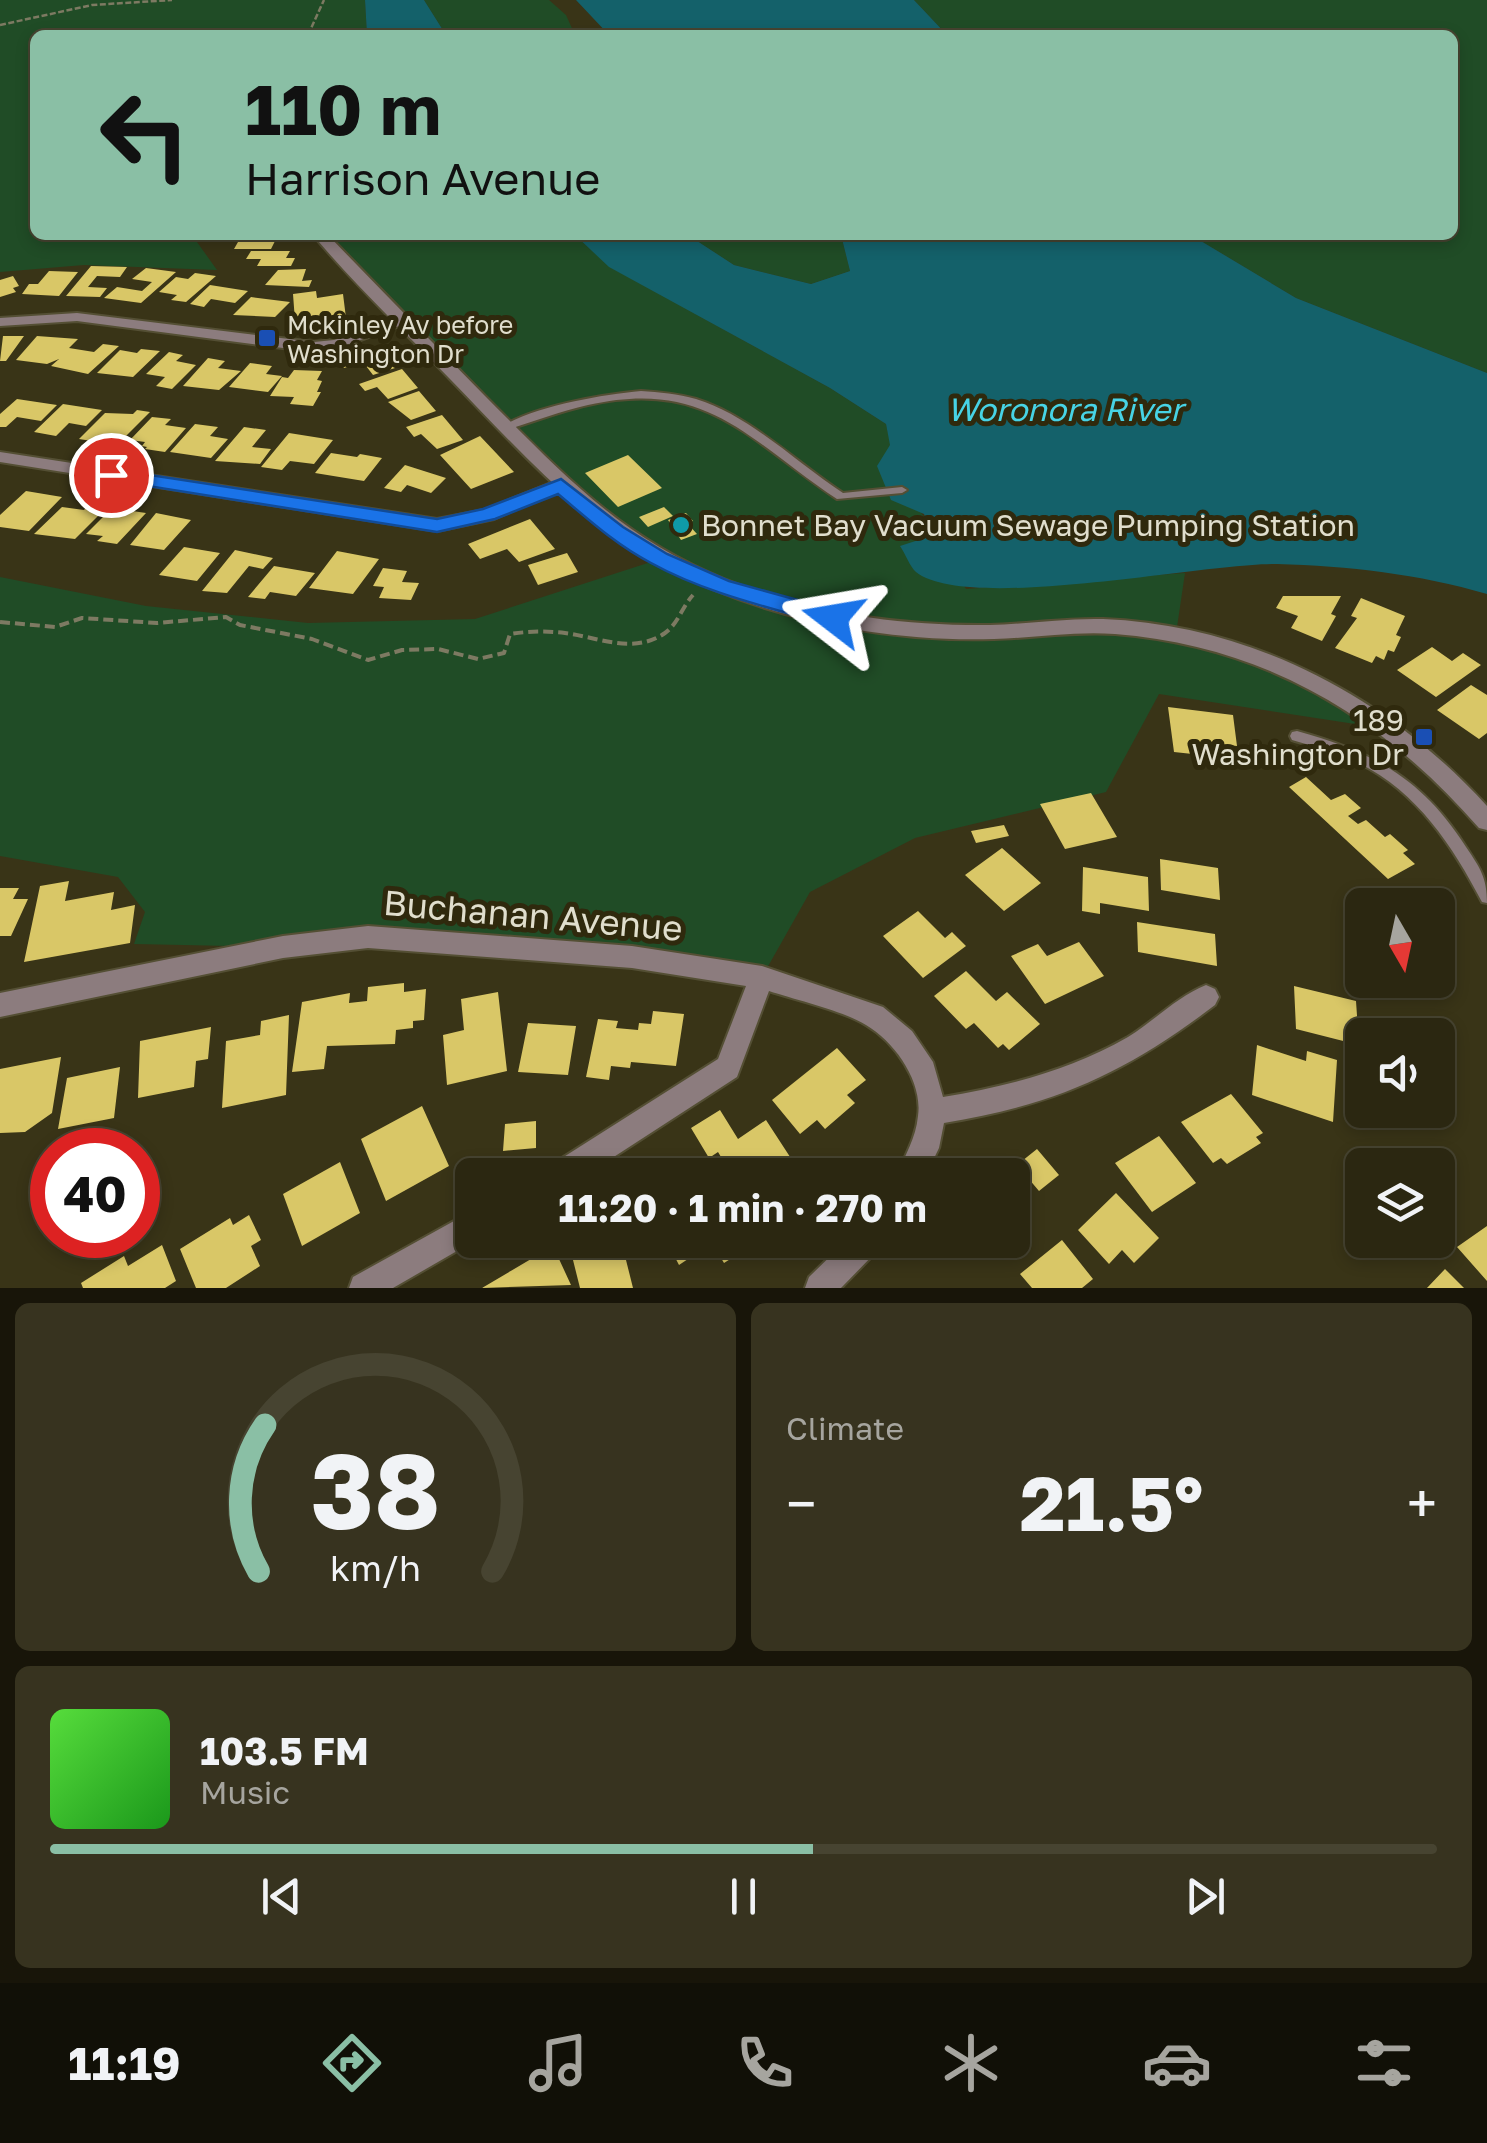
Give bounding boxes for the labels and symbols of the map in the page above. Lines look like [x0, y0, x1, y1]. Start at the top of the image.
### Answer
place label: Mckinley Av before Washington Dr [287, 309, 513, 369]
marker: Mckinley Av before Washington Dr [256, 327, 278, 349]
water label: Woronora River [947, 390, 1187, 428]
pin [69, 433, 154, 518]
place label: Bonnet Bay Vacuum Sewage Pumping Station [701, 507, 1355, 543]
marker: Bonnet Bay Vacuum Sewage Pumping Station [670, 514, 692, 536]
position arrow [781, 566, 885, 670]
place label: 189 Washington Dr [1192, 702, 1404, 772]
marker: 189 Washington Dr [1413, 726, 1435, 748]
street label: Buchanan Avenue [382, 881, 684, 949]
north arrow [1345, 888, 1455, 998]
speed limit sign: 40 [30, 1128, 160, 1258]

